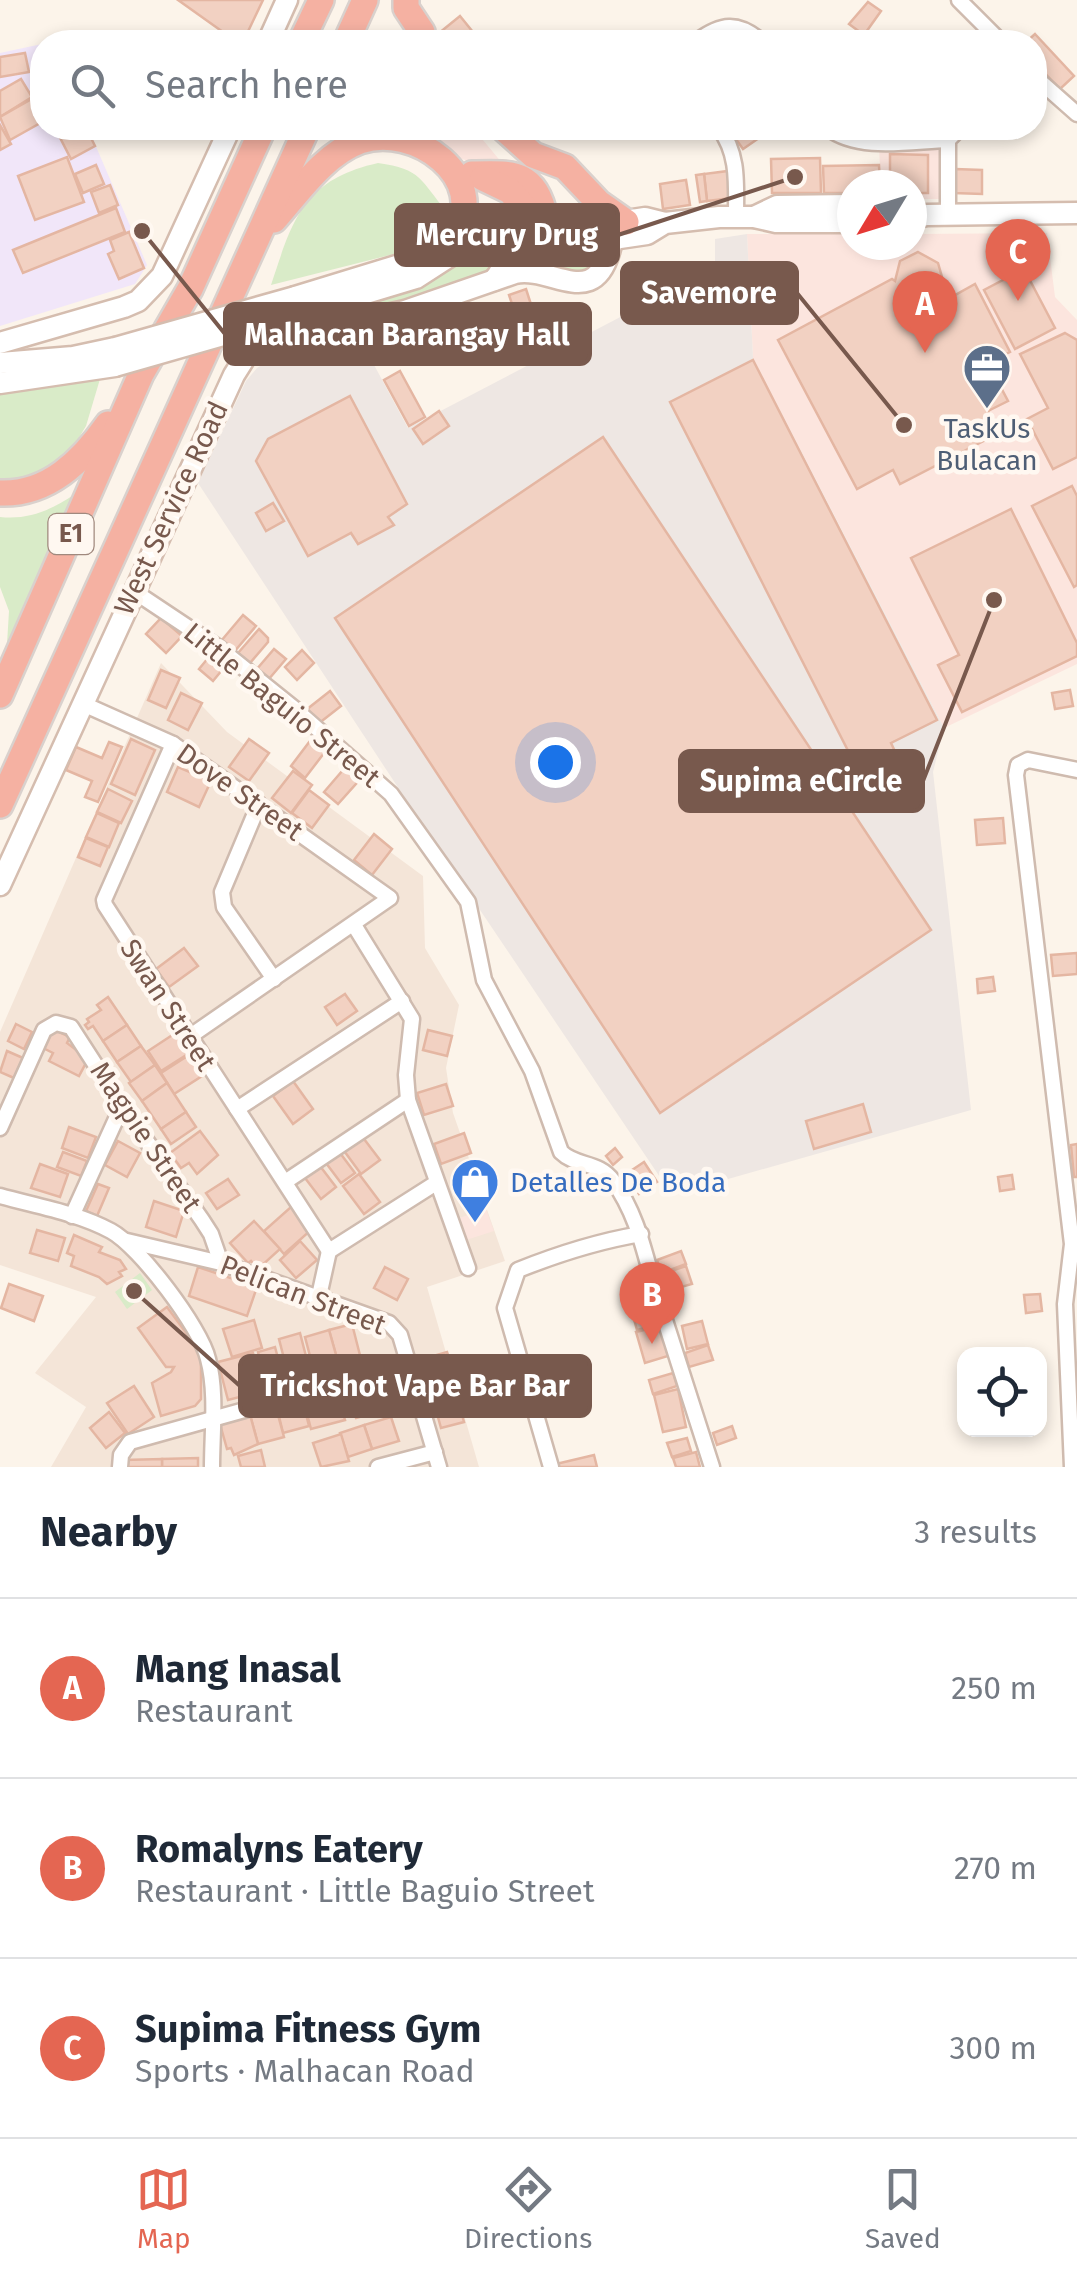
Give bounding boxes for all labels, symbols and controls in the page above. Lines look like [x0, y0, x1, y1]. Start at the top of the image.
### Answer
search box [30, 30, 1047, 140]
icon: search [65, 58, 120, 113]
text: Search here [145, 62, 348, 108]
north arrow [837, 170, 927, 260]
callout: Mercury Drug [396, 205, 618, 265]
text: Mercury Drug [416, 217, 599, 253]
pin: C [986, 218, 1050, 301]
callout: Savemore [622, 263, 797, 323]
pin: A [892, 270, 958, 353]
text: Savemore [641, 275, 777, 311]
callout: Malhacan Barangay Hall [225, 304, 590, 364]
text: Malhacan Barangay Hall [244, 317, 570, 353]
office icon: TaskUs Bulacan [961, 342, 1013, 410]
street label: West Service Road [107, 396, 235, 620]
place label: TaskUs Bulacan [936, 412, 1038, 477]
road number: E1 [48, 514, 94, 554]
street label: Little Baguio Street [177, 616, 387, 795]
street label: Dove Street [170, 736, 310, 848]
your location [530, 737, 581, 788]
callout: Supima eCircle [680, 751, 923, 811]
text: Supima eCircle [700, 763, 902, 799]
street label: Swan Street [113, 933, 223, 1078]
street label: Magpie Street [84, 1055, 209, 1219]
shop icon: Detalles De Boda [449, 1156, 501, 1224]
place label: Detalles De Boda [510, 1166, 726, 1199]
street label: Pelican Street [215, 1248, 391, 1342]
pin: B [620, 1262, 684, 1344]
map controls [957, 1347, 1047, 1437]
button: locate [957, 1347, 1047, 1437]
callout: Trickshot Vape Bar Bar [240, 1356, 590, 1416]
text: Trickshot Vape Bar Bar [260, 1368, 571, 1404]
text: Nearby [40, 1507, 177, 1557]
text: 3 results [914, 1513, 1037, 1551]
text: Mang Inasal [135, 1646, 341, 1692]
text: A [63, 1669, 82, 1707]
text: 250 m [951, 1669, 1037, 1707]
text: Restaurant [135, 1692, 293, 1730]
text: Romalyns Eatery [135, 1826, 423, 1872]
text: B [63, 1849, 82, 1887]
text: 270 m [954, 1849, 1037, 1887]
text: Restaurant · Little Baguio Street [135, 1872, 595, 1910]
text: Supima Fitness Gym [135, 2006, 481, 2052]
text: C [63, 2029, 82, 2067]
text: 300 m [949, 2029, 1037, 2067]
text: Sports · Malhacan Road [135, 2052, 475, 2090]
tab: Map [136, 2162, 191, 2255]
tab: Directions [464, 2162, 592, 2255]
tab: Saved [865, 2162, 941, 2255]

